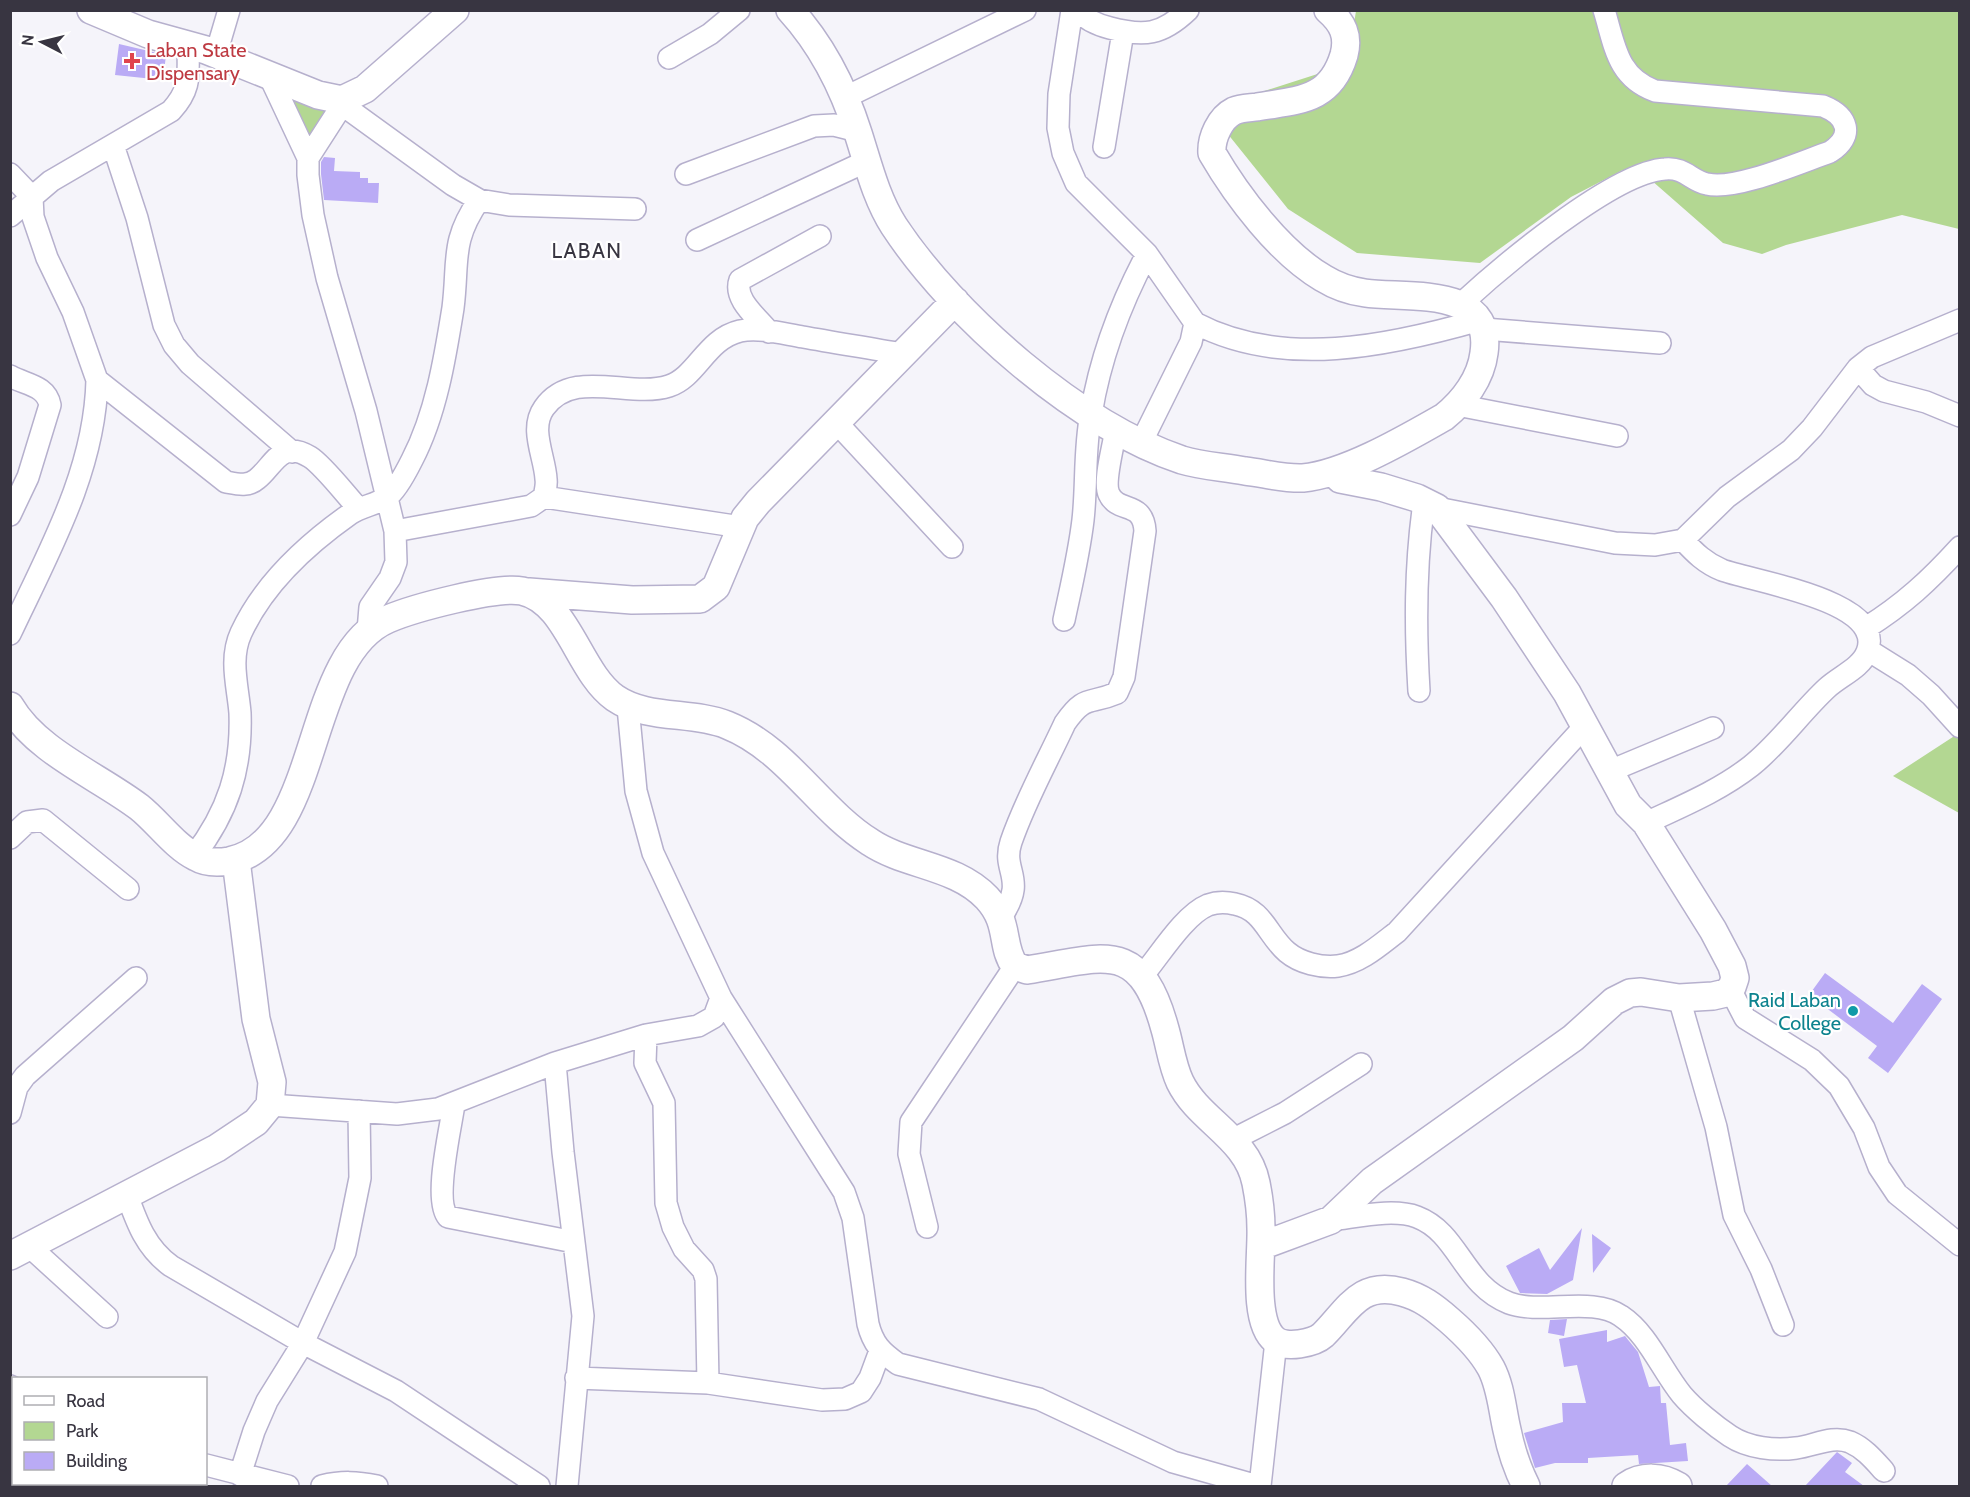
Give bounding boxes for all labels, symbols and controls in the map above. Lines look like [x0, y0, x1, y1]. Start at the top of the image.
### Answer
north arrow [12, 12, 72, 72]
text: N [17, 33, 38, 47]
place label: Laban State Dispensary [146, 38, 246, 85]
marker: Laban State Dispensary [123, 52, 141, 70]
district label: LABAN [551, 238, 623, 263]
place label: Raid Laban College [1748, 988, 1841, 1035]
marker: Raid Laban College [1846, 1004, 1860, 1018]
legend [12, 1377, 207, 1485]
text: Road [66, 1390, 105, 1412]
text: Park [66, 1420, 99, 1442]
text: Building [66, 1450, 128, 1472]

